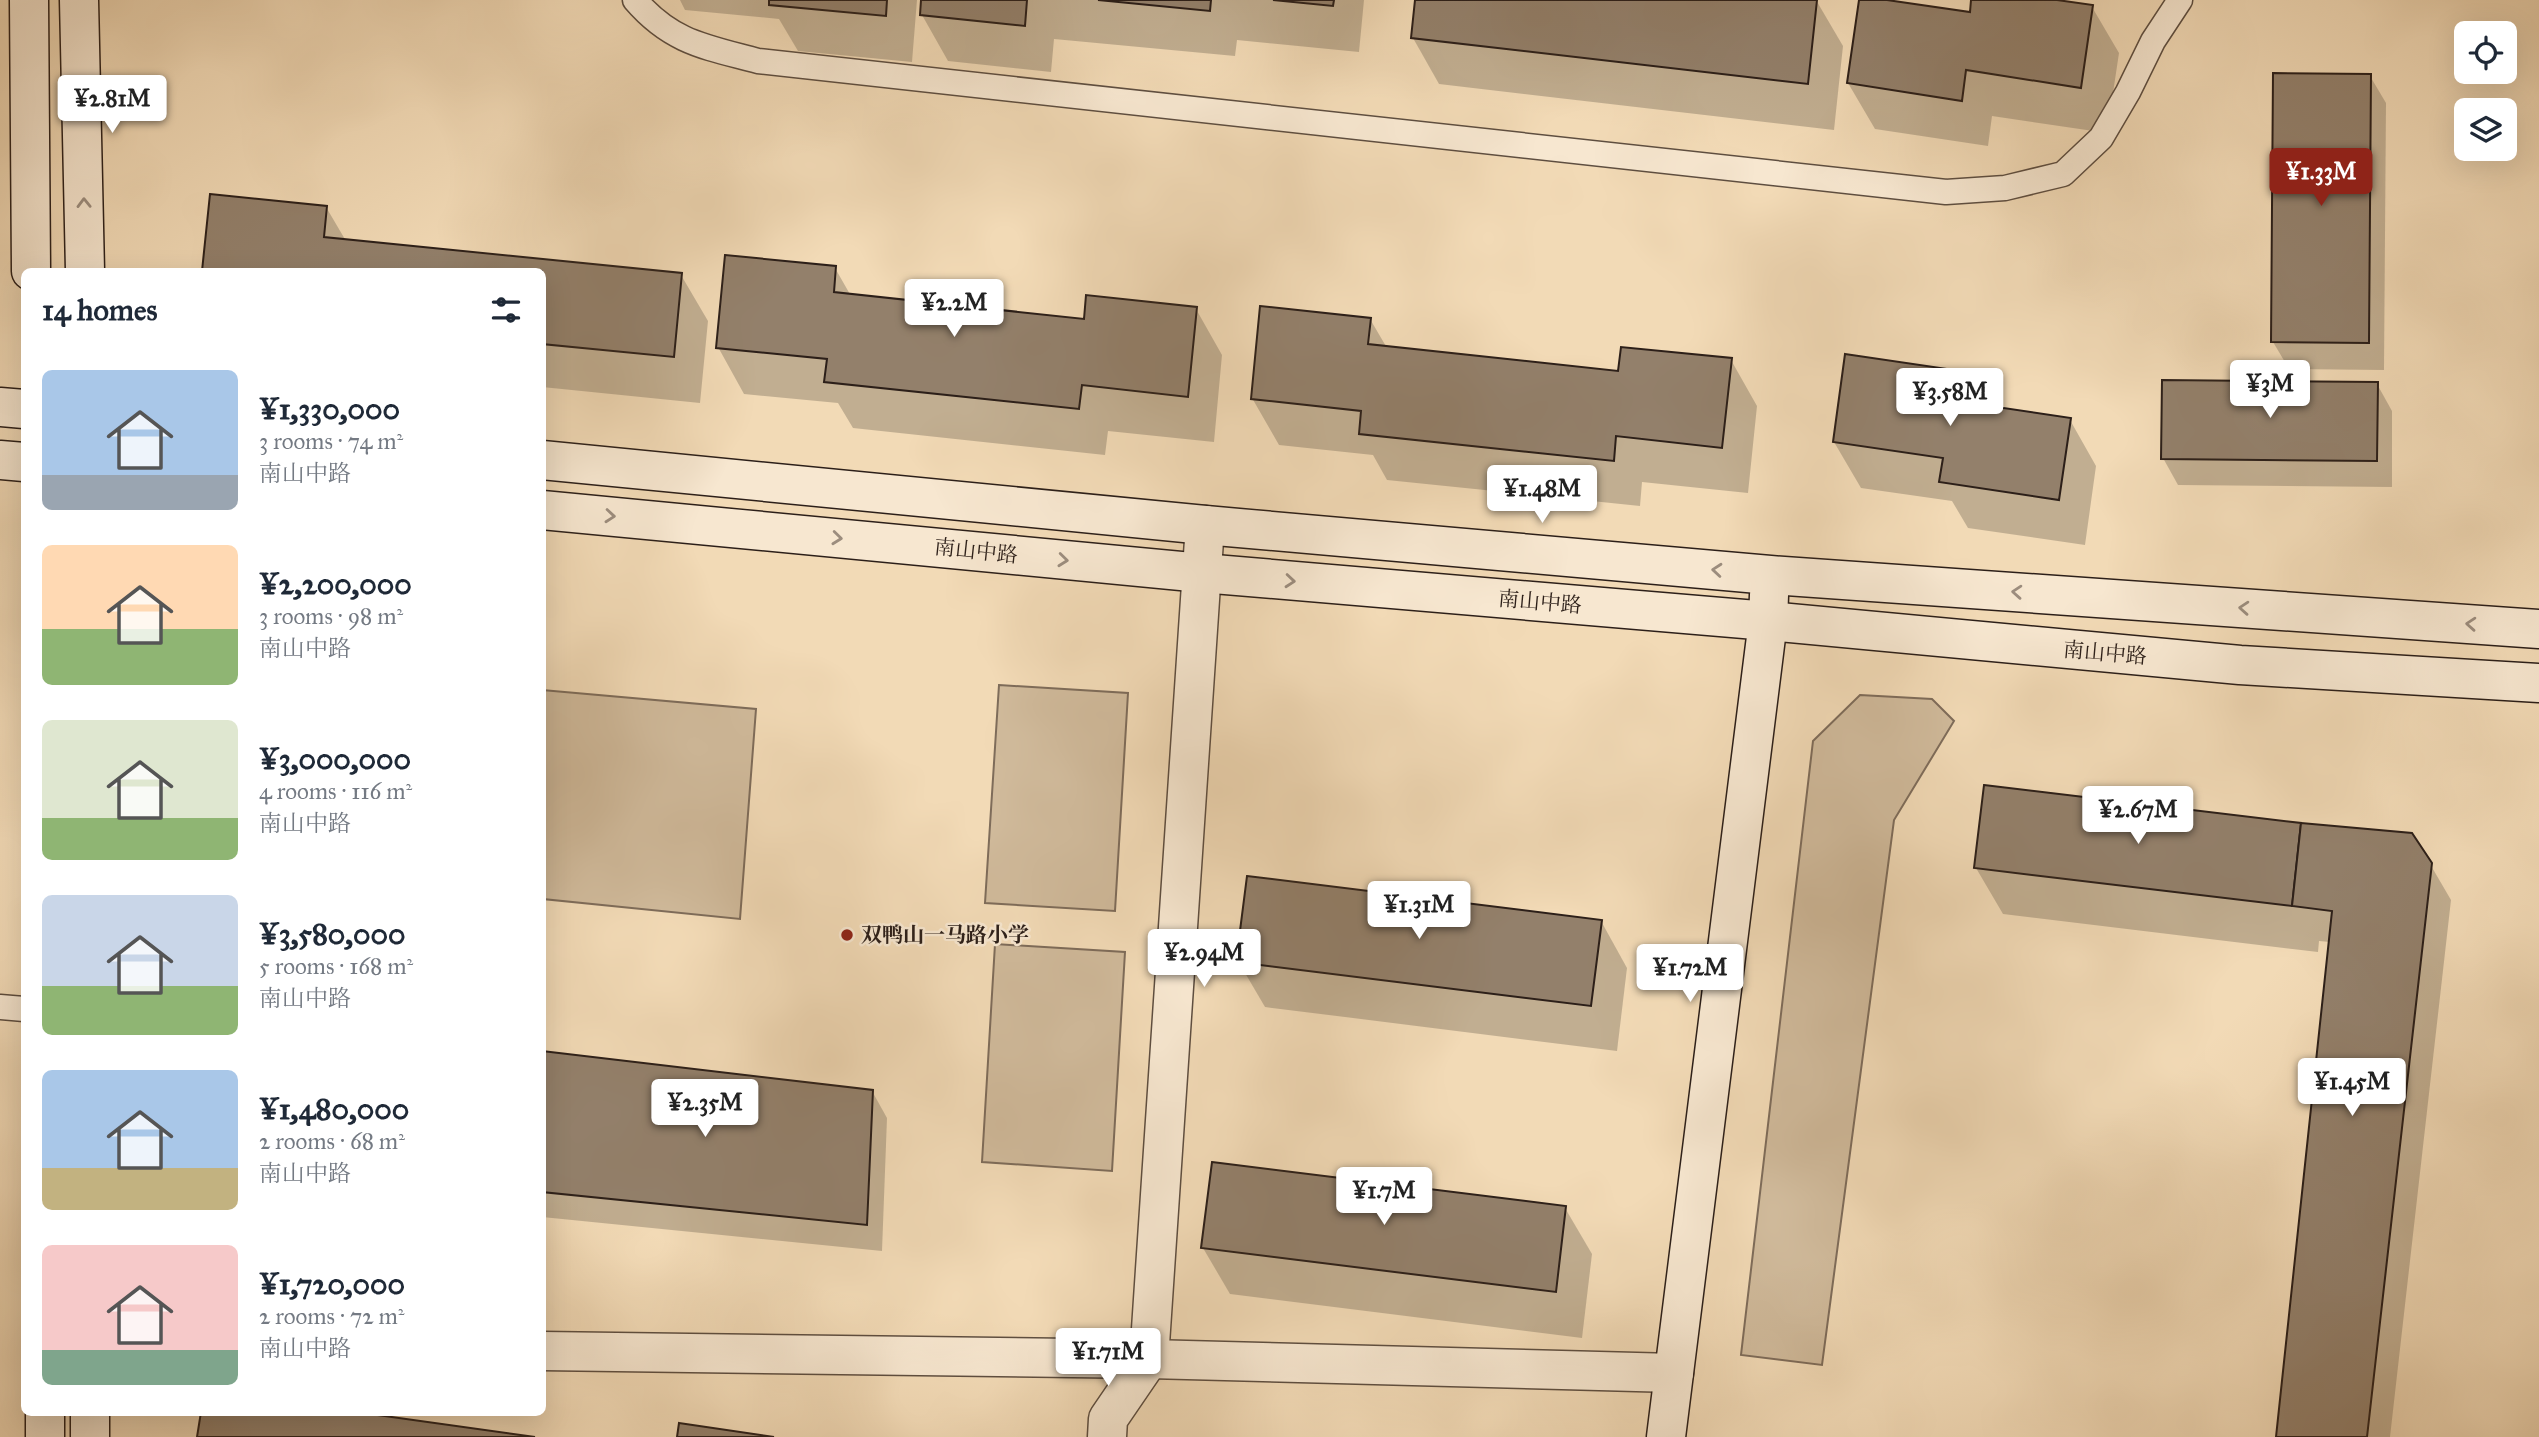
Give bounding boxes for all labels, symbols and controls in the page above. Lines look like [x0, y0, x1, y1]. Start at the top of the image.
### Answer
map controls [2454, 21, 2517, 161]
button: locate [2454, 21, 2517, 84]
pin: ¥2.81M [55, 76, 169, 135]
text: ¥2.81M [74, 84, 150, 112]
button: layers [2454, 98, 2517, 161]
pin: ¥1.33M [2264, 148, 2378, 208]
text: ¥1.33M [2285, 157, 2357, 185]
one-way arrow [76, 197, 91, 208]
pin: ¥2.2M [905, 280, 1003, 339]
text: ¥2.2M [921, 288, 987, 316]
icon: filters [487, 291, 525, 329]
text: 14 homes [42, 292, 157, 328]
pin: ¥3M [2236, 360, 2304, 420]
pin: ¥3.58M [1893, 368, 2007, 428]
text: ¥3M [2246, 369, 2294, 397]
text: ¥3.58M [1912, 377, 1988, 405]
text: ¥1,330,000 [259, 391, 400, 427]
icon: home [98, 398, 182, 482]
text: 3 rooms · 74 m² [259, 427, 403, 455]
text: 南山中路 [259, 459, 351, 487]
pin: ¥1.48M [1485, 466, 1599, 525]
text: ¥1.48M [1503, 474, 1581, 502]
one-way arrow [605, 508, 616, 523]
one-way arrow [832, 530, 843, 545]
street label: 南山中路 [933, 534, 1019, 568]
one-way arrow [1058, 552, 1069, 567]
one-way arrow [1711, 563, 1722, 578]
text: ¥2,200,000 [259, 566, 412, 602]
icon: home [98, 573, 182, 657]
one-way arrow [1285, 573, 1296, 588]
street label: 南山中路 [1497, 585, 1583, 619]
one-way arrow [2011, 585, 2022, 600]
one-way arrow [2238, 601, 2249, 616]
text: 3 rooms · 98 m² [259, 602, 403, 630]
one-way arrow [2465, 617, 2476, 632]
text: 南山中路 [259, 634, 351, 662]
street label: 南山中路 [2062, 636, 2148, 670]
text: ¥3,000,000 [259, 741, 411, 777]
icon: home [98, 748, 182, 832]
text: 4 rooms · 116 m² [259, 777, 412, 805]
pin: ¥2.67M [2081, 786, 2195, 846]
text: ¥2.67M [2098, 795, 2178, 823]
text: 南山中路 [259, 809, 351, 837]
pin: ¥1.31M [1362, 881, 1476, 941]
text: ¥1.31M [1384, 890, 1454, 918]
text: ¥3,580,000 [259, 916, 405, 952]
place label: 双鸭山一马路小学 [861, 922, 1029, 948]
icon: home [98, 923, 182, 1007]
marker: 双鸭山一马路小学 [839, 927, 855, 943]
pin: ¥2.94M [1147, 930, 1261, 989]
text: ¥2.94M [1164, 938, 1244, 966]
pin: ¥1.72M [1633, 944, 1747, 1004]
text: 5 rooms · 168 m² [259, 952, 413, 980]
text: ¥1.72M [1653, 953, 1727, 981]
text: 南山中路 [259, 984, 351, 1012]
pin: ¥1.45M [2295, 1058, 2409, 1118]
text: ¥1.45M [2314, 1067, 2390, 1095]
pin: ¥2.35M [648, 1080, 762, 1139]
text: ¥2.35M [667, 1088, 743, 1116]
text: ¥1,480,000 [259, 1091, 409, 1127]
icon: home [98, 1098, 182, 1182]
text: 2 rooms · 68 m² [259, 1127, 405, 1155]
text: 南山中路 [259, 1159, 351, 1187]
pin: ¥1.7M [1335, 1168, 1433, 1227]
text: ¥1.7M [1352, 1176, 1416, 1204]
text: ¥1,720,000 [259, 1266, 405, 1302]
icon: home [98, 1273, 182, 1357]
text: 2 rooms · 72 m² [259, 1302, 404, 1330]
pin: ¥1.71M [1051, 1328, 1165, 1388]
text: 南山中路 [259, 1334, 351, 1362]
text: ¥1.71M [1072, 1337, 1144, 1365]

